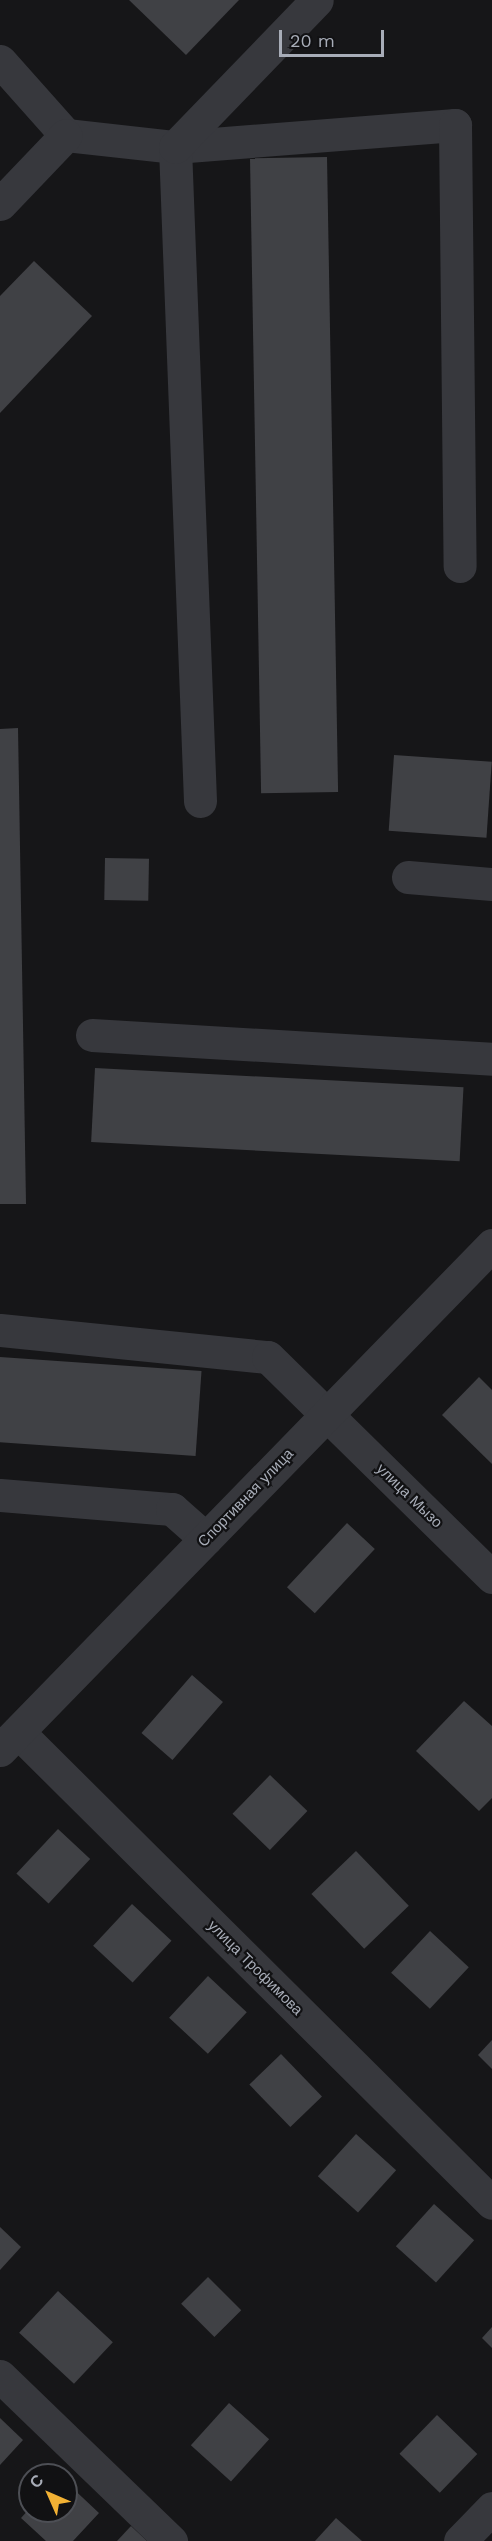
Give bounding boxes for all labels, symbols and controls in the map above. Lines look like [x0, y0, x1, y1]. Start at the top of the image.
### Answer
scale bar [282, 18, 387, 56]
text: 20 m [290, 30, 335, 51]
street label: Спортивная улица [195, 1445, 297, 1551]
street label: улица Мызо [372, 1460, 446, 1532]
street label: улица Трофимова [204, 1917, 306, 2019]
north arrow [18, 2463, 78, 2523]
text: С [26, 2471, 47, 2492]

